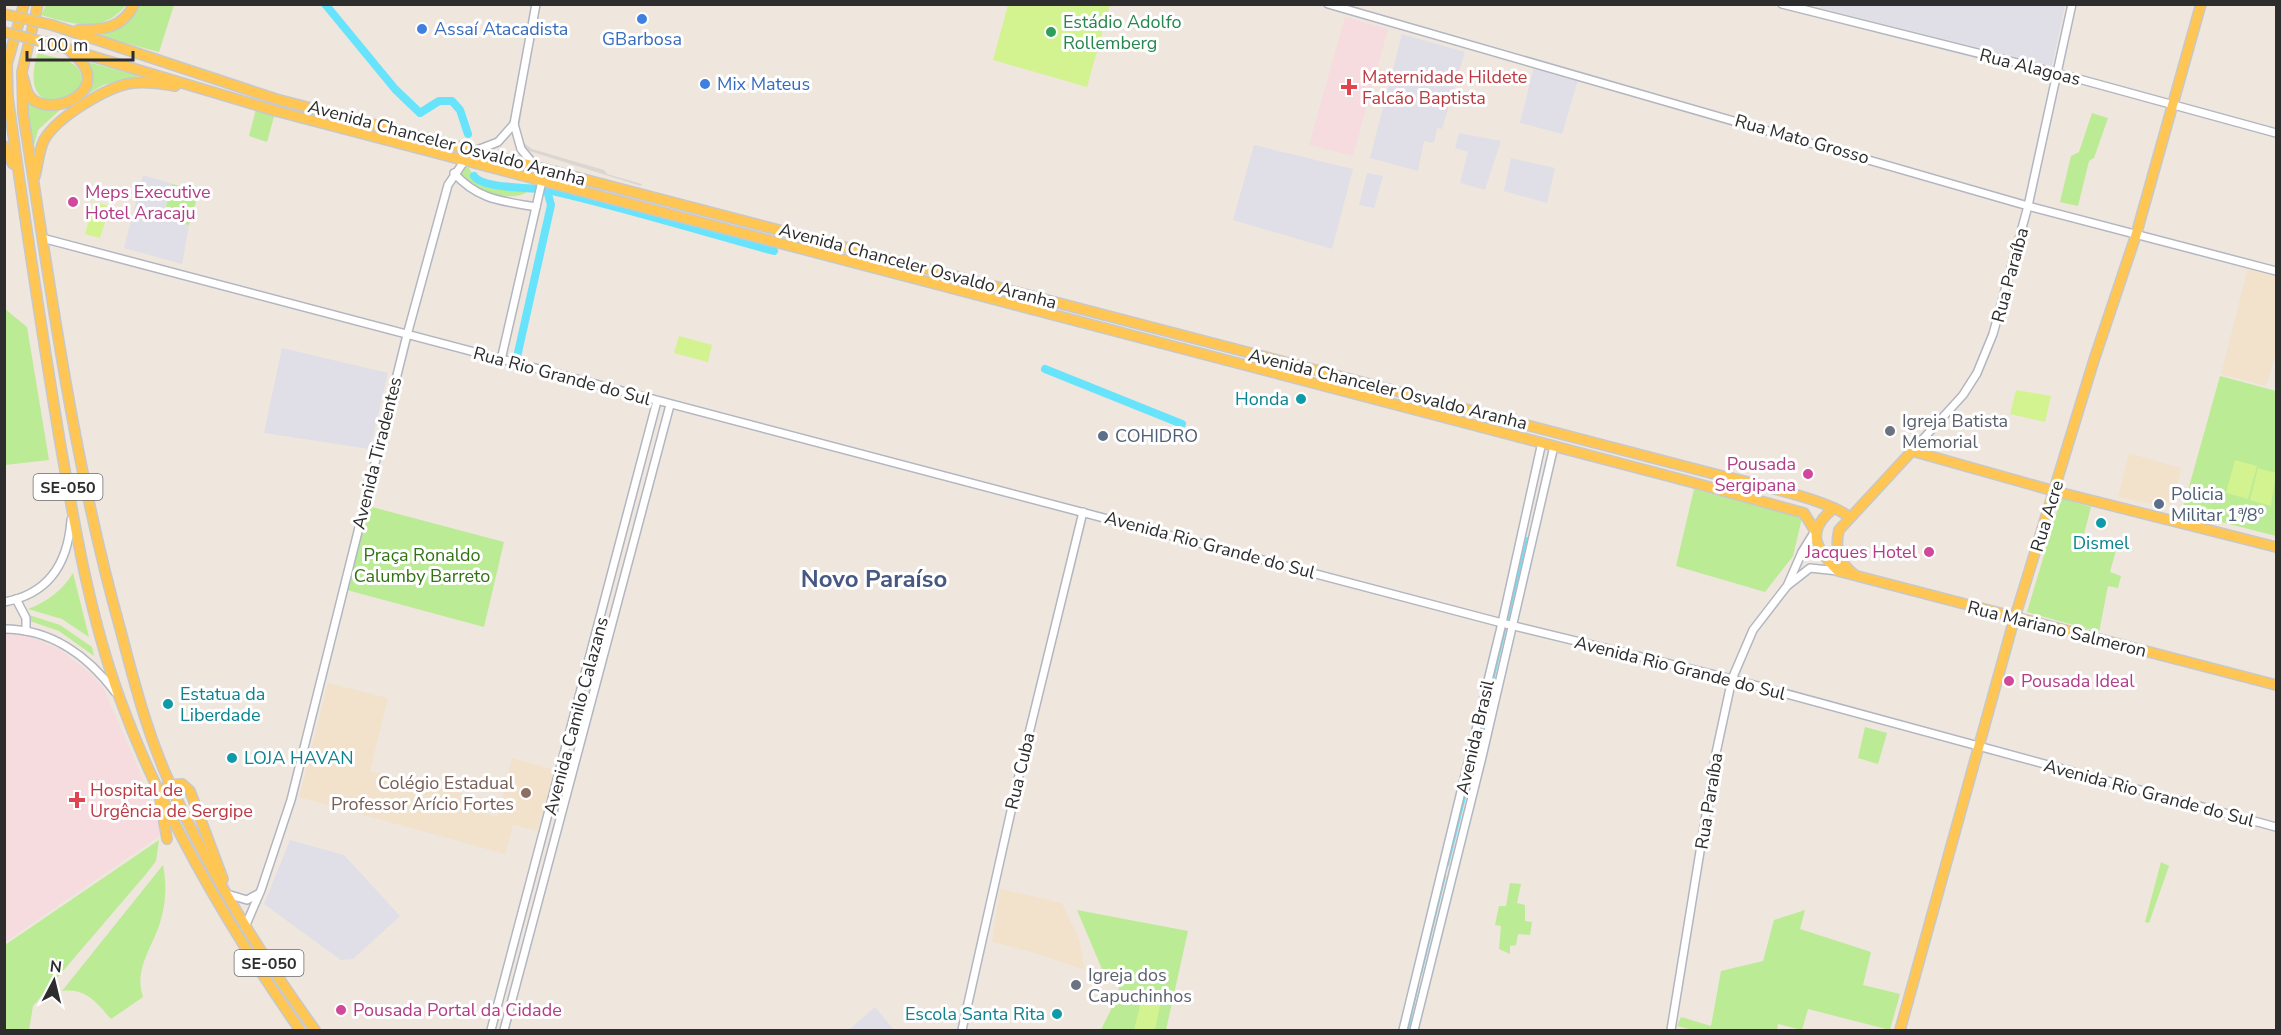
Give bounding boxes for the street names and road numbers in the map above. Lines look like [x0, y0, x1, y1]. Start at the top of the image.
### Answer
street label: Rua Alagoas [1977, 43, 2083, 91]
street label: Avenida Chanceler Osvaldo Aranha [306, 94, 588, 192]
street label: Rua Mato Grosso [1732, 108, 1872, 170]
street label: Avenida Chanceler Osvaldo Aranha [777, 217, 1059, 315]
street label: Rua Paraíba [1986, 225, 2034, 325]
street label: Rua Rio Grande do Sul [471, 341, 654, 411]
street label: Avenida Chanceler Osvaldo Aranha [1246, 343, 1530, 435]
street label: Avenida Tiradentes [346, 374, 408, 532]
road number: SE-050 [34, 474, 103, 500]
street label: Rua Acre [2025, 477, 2069, 555]
street label: Avenida Rio Grande do Sul [1102, 505, 1318, 585]
street label: Rua Mariano Salmeron [1965, 595, 2149, 663]
street label: Avenida Camilo Calazans [538, 614, 614, 818]
street label: Avenida Rio Grande do Sul [1572, 630, 1789, 706]
street label: Avenida Brasil [1450, 677, 1500, 797]
street label: Rua Cuba [999, 730, 1041, 812]
street label: Rua Paraíba [1690, 751, 1728, 851]
street label: Avenida Rio Grande do Sul [2041, 753, 2257, 833]
road number: SE-050 [234, 950, 304, 976]

